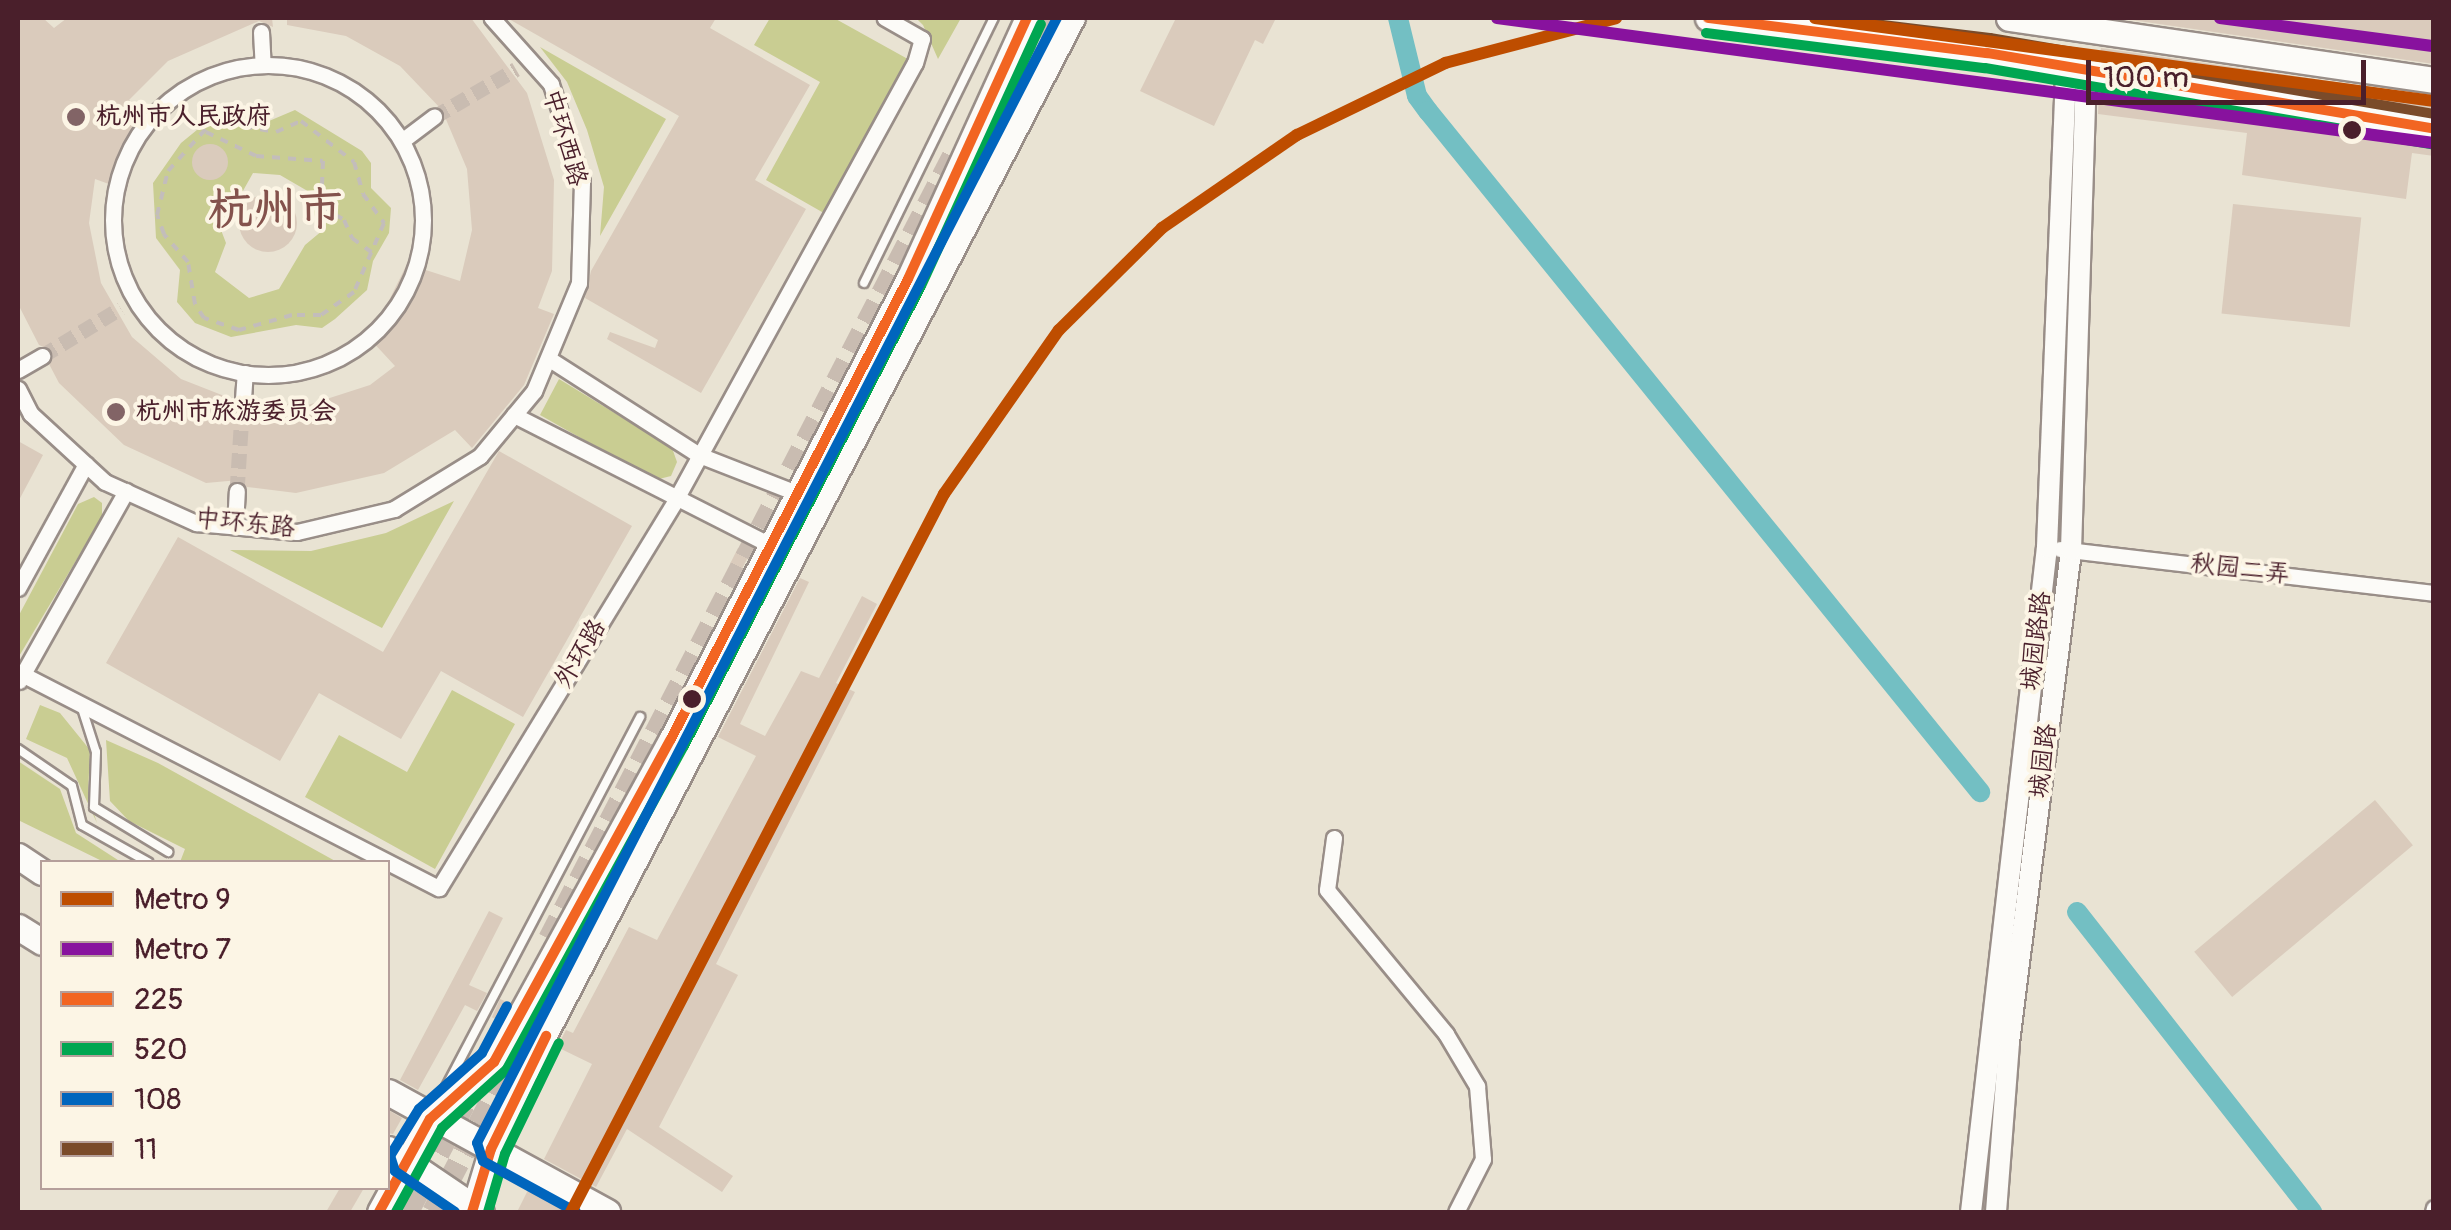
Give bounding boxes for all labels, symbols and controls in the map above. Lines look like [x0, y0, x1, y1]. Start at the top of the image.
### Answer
scale bar [2091, 40, 2371, 102]
text: 100 m [2103, 59, 2189, 96]
street label: 中环西路 [536, 86, 592, 190]
place label: 杭州市人民政府 [96, 102, 271, 132]
marker: 杭州市人民政府 [65, 106, 87, 128]
unlabelled marker [2342, 120, 2362, 140]
district label: 杭州市 [208, 184, 342, 238]
place label: 杭州市旅游委员会 [136, 397, 336, 427]
marker: 杭州市旅游委员会 [105, 401, 127, 423]
street label: 中环东路 [194, 504, 296, 544]
street label: 秋园二弄 [2189, 549, 2291, 591]
street label: 城园路路 [2016, 590, 2058, 692]
street label: 外环路 [549, 614, 613, 694]
unlabelled marker [682, 689, 702, 709]
street label: 城园路 [2025, 722, 2063, 800]
legend [40, 860, 390, 1190]
text: Metro 9 [134, 881, 231, 918]
text: Metro 7 [134, 931, 231, 968]
text: 225 [134, 981, 184, 1018]
text: 520 [134, 1031, 188, 1068]
text: 108 [134, 1081, 181, 1118]
text: 11 [134, 1131, 157, 1168]

